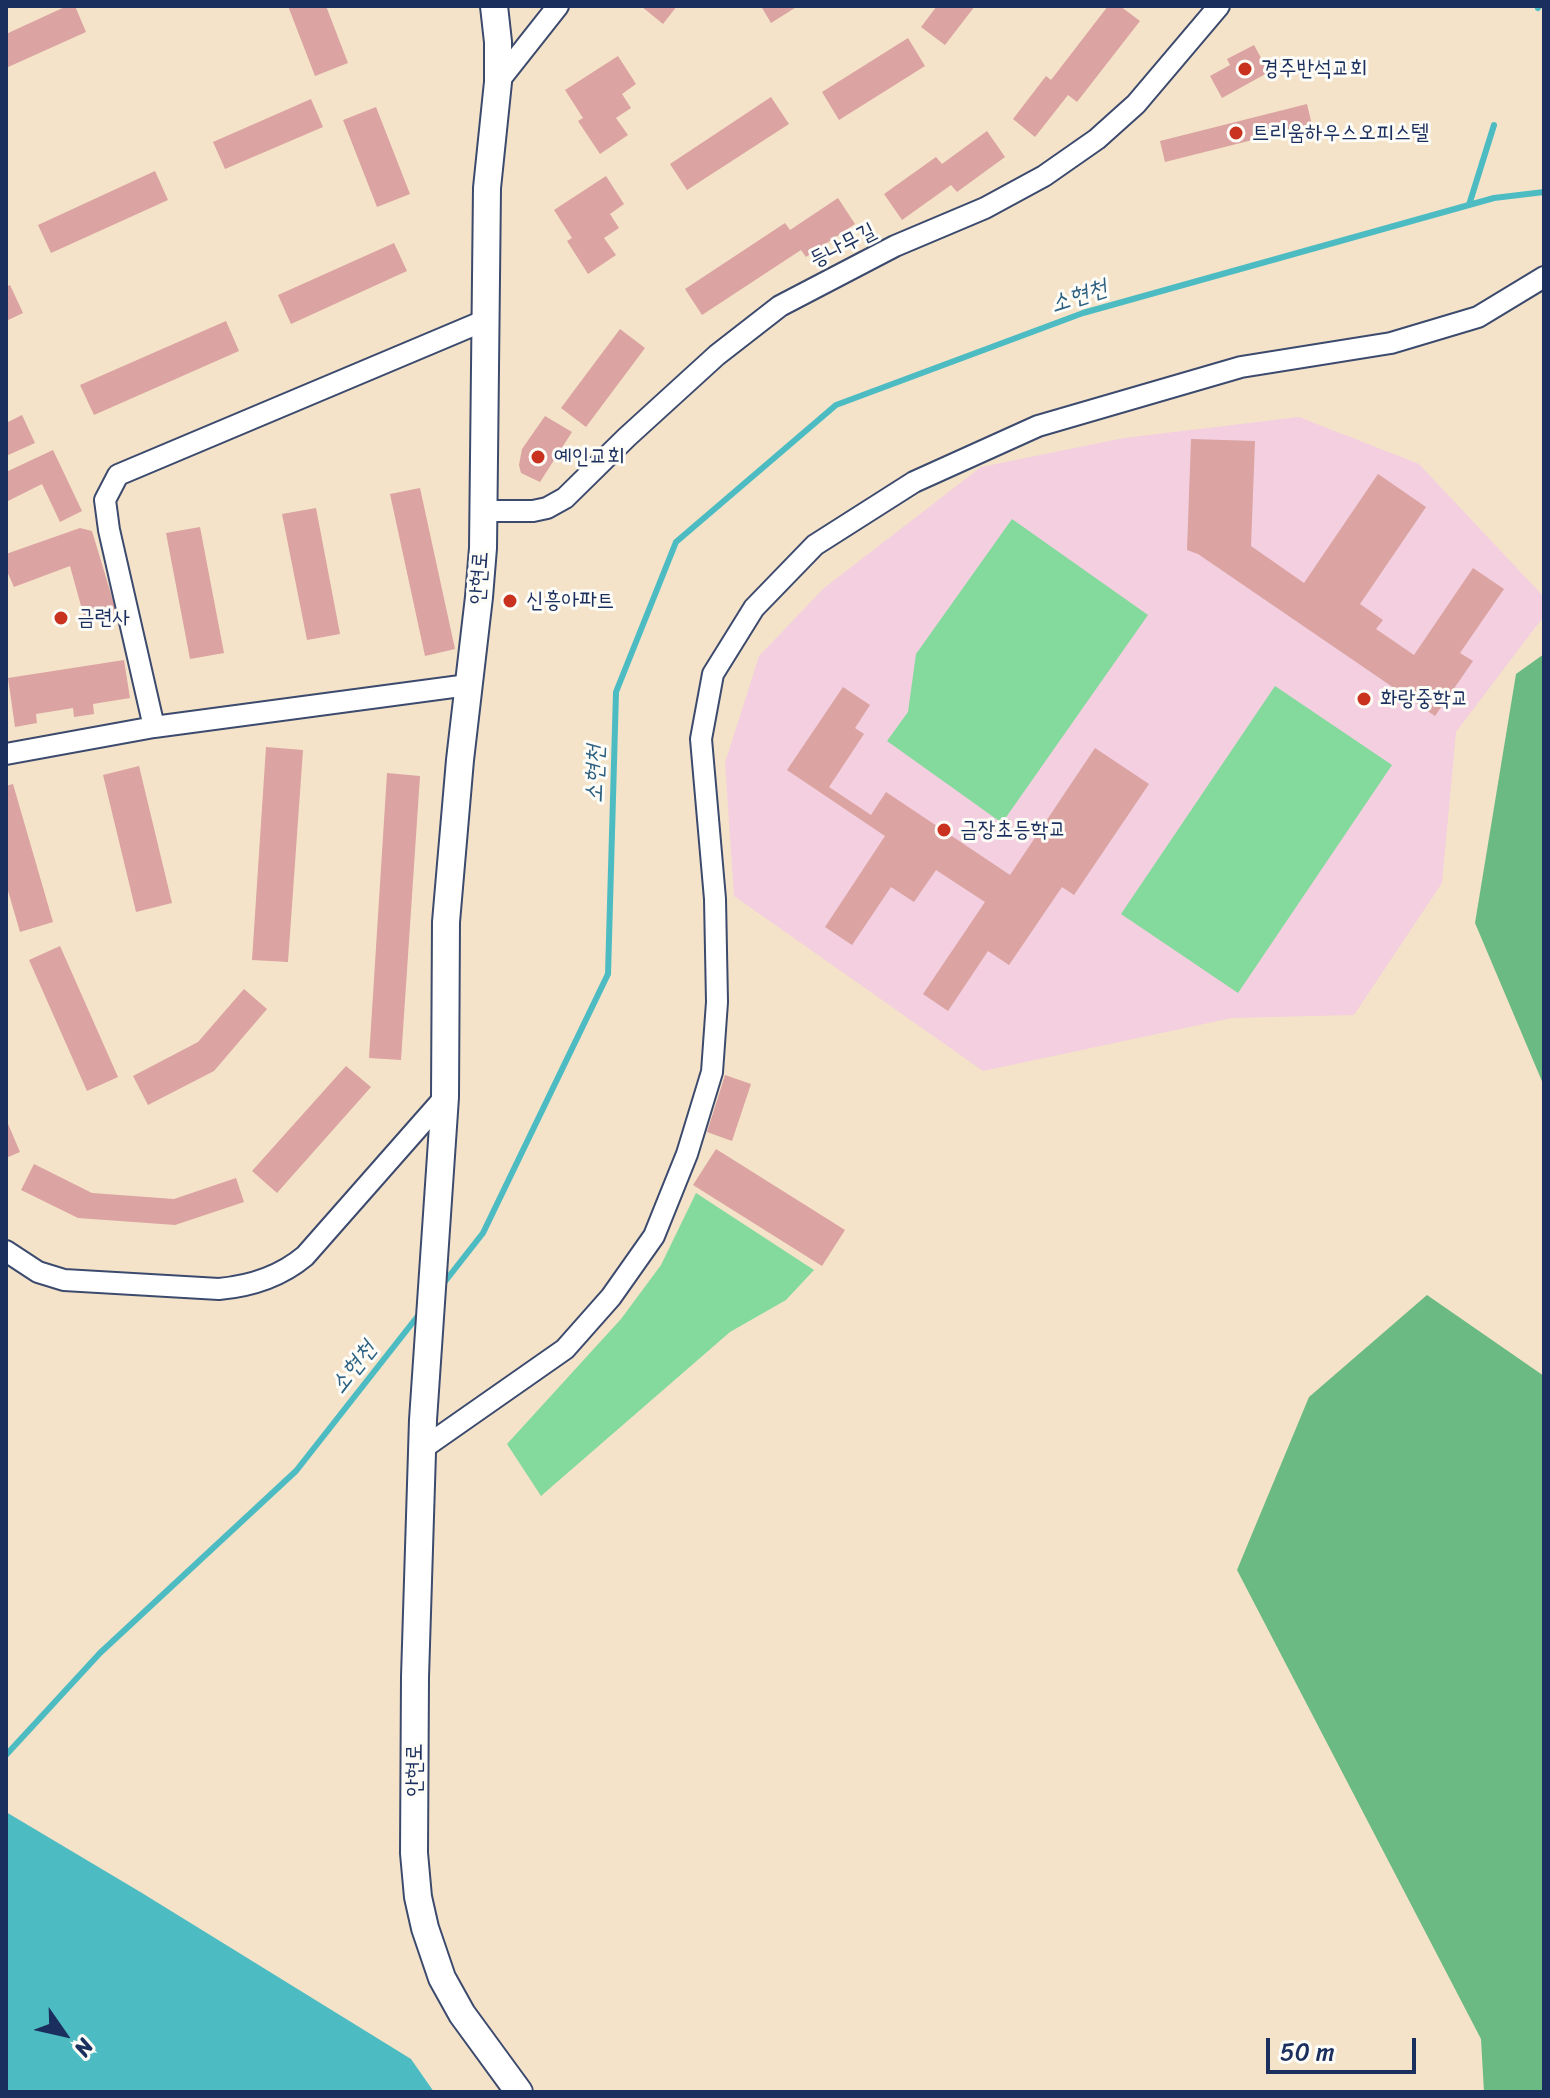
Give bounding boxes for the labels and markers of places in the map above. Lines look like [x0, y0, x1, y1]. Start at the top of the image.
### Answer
place label: 경주반석교회 [1261, 56, 1367, 82]
marker: 경주반석교회 [1236, 60, 1254, 78]
place label: 트리움하우스오피스텔 [1252, 120, 1429, 146]
marker: 트리움하우스오피스텔 [1227, 124, 1245, 142]
place label: 예인교회 [554, 444, 625, 470]
marker: 예인교회 [529, 448, 547, 466]
place label: 신흥아파트 [526, 588, 615, 614]
marker: 신흥아파트 [501, 592, 519, 610]
place label: 금련사 [77, 605, 130, 631]
marker: 금련사 [52, 609, 70, 627]
place label: 화랑중학교 [1380, 686, 1469, 712]
marker: 화랑중학교 [1355, 690, 1373, 708]
place label: 금장초등학교 [960, 817, 1066, 843]
marker: 금장초등학교 [935, 821, 953, 839]

